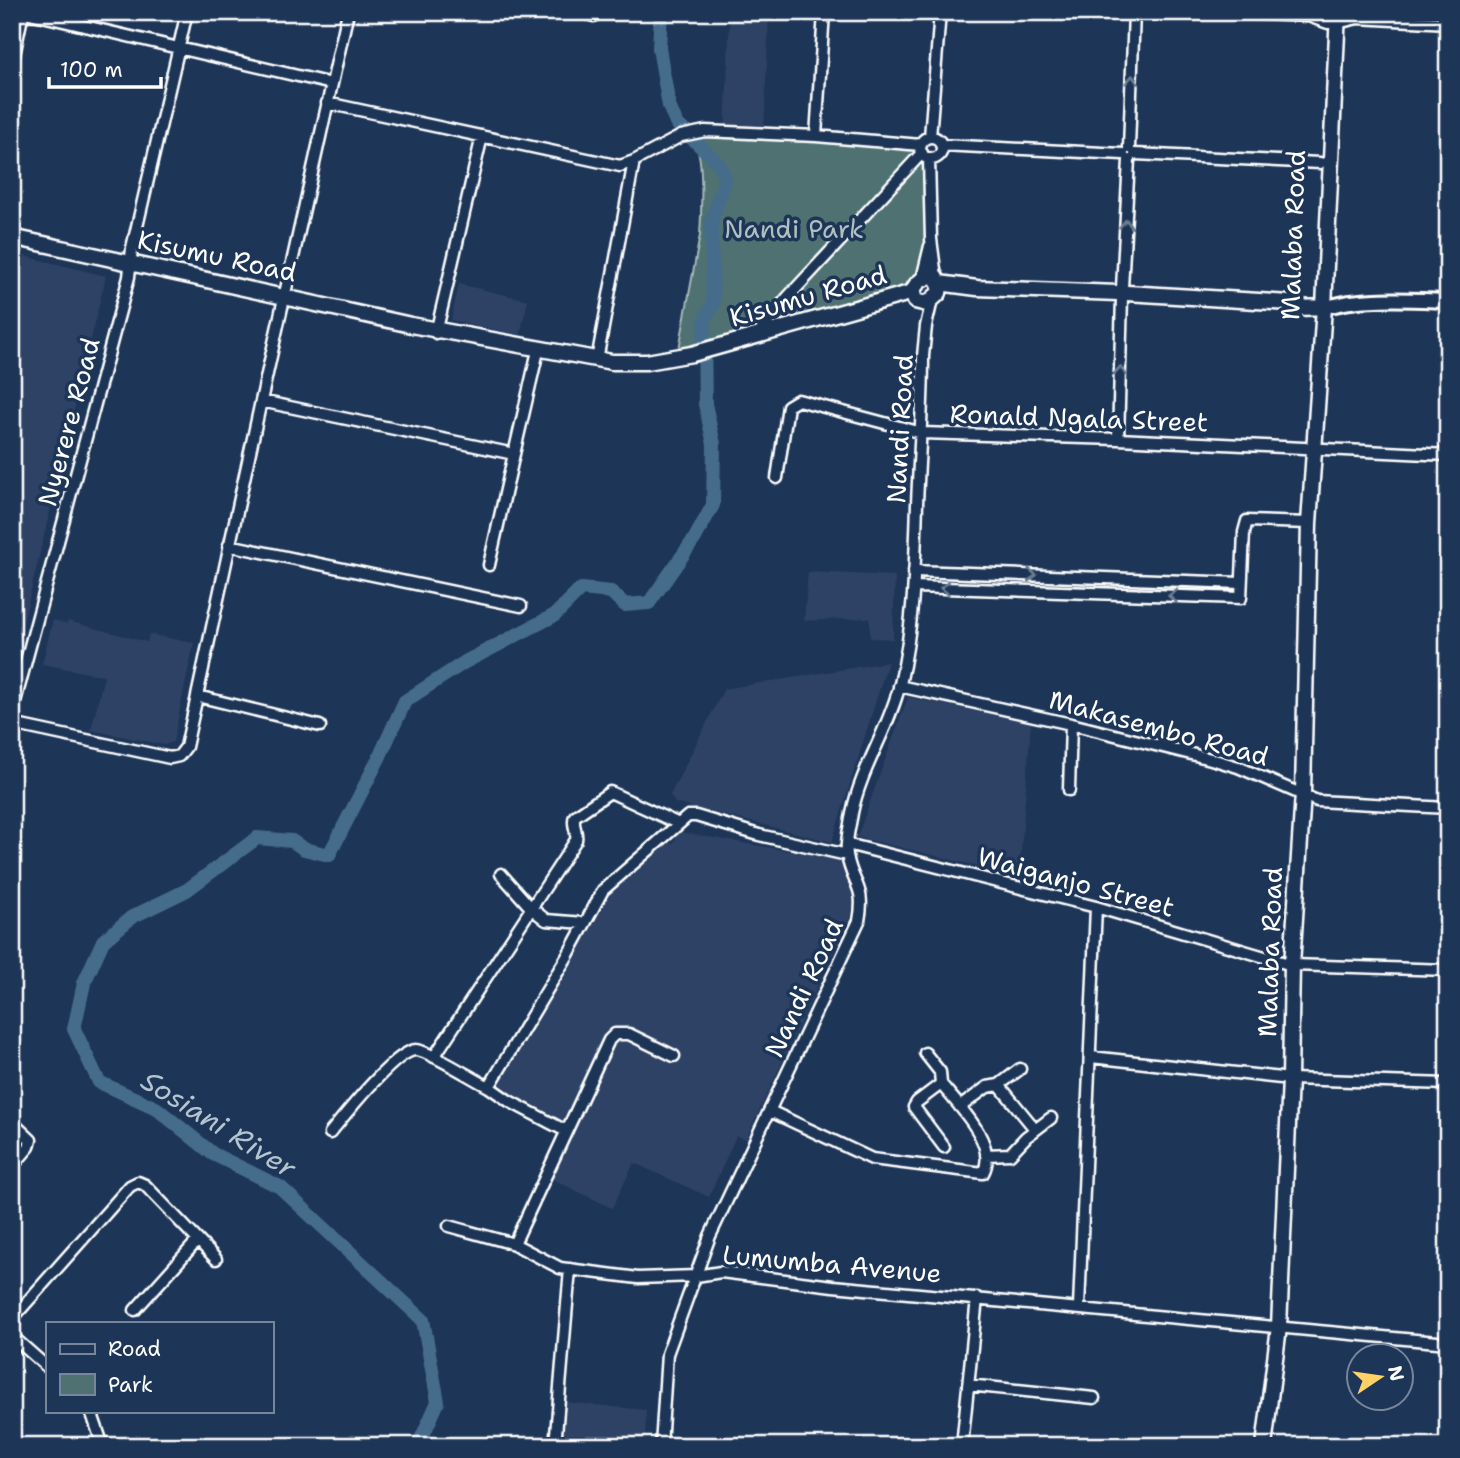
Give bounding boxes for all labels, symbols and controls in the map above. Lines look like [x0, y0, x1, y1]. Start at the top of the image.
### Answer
scale bar [49, 46, 161, 90]
text: 100 m [60, 56, 123, 84]
one-way arrow [1124, 74, 1139, 85]
street label: Malaba Road [1272, 149, 1313, 321]
park label: Nandi Park [724, 211, 864, 246]
one-way arrow [1118, 218, 1133, 229]
street label: Kisumu Road [134, 222, 300, 289]
street label: Kisumu Road [725, 256, 891, 335]
street label: Nyerere Road [29, 334, 108, 510]
street label: Nandi Road [878, 353, 921, 504]
one-way arrow [1113, 365, 1128, 376]
street label: Ronald Ngala Street [949, 396, 1209, 439]
one-way arrow [1026, 568, 1037, 583]
one-way arrow [940, 580, 951, 595]
one-way arrow [1167, 588, 1178, 603]
street label: Makasembo Road [1046, 681, 1273, 774]
street label: Waiganjo Street [974, 838, 1179, 925]
street label: Malaba Road [1249, 866, 1290, 1038]
street label: Nandi Road [756, 913, 851, 1063]
water label: Sosiani River [134, 1061, 304, 1187]
street label: Lumumba Avenue [721, 1237, 943, 1291]
legend [46, 1322, 273, 1412]
text: Road [108, 1335, 161, 1363]
north arrow [1344, 1342, 1414, 1412]
text: N [1382, 1363, 1410, 1383]
text: Park [108, 1371, 153, 1399]

